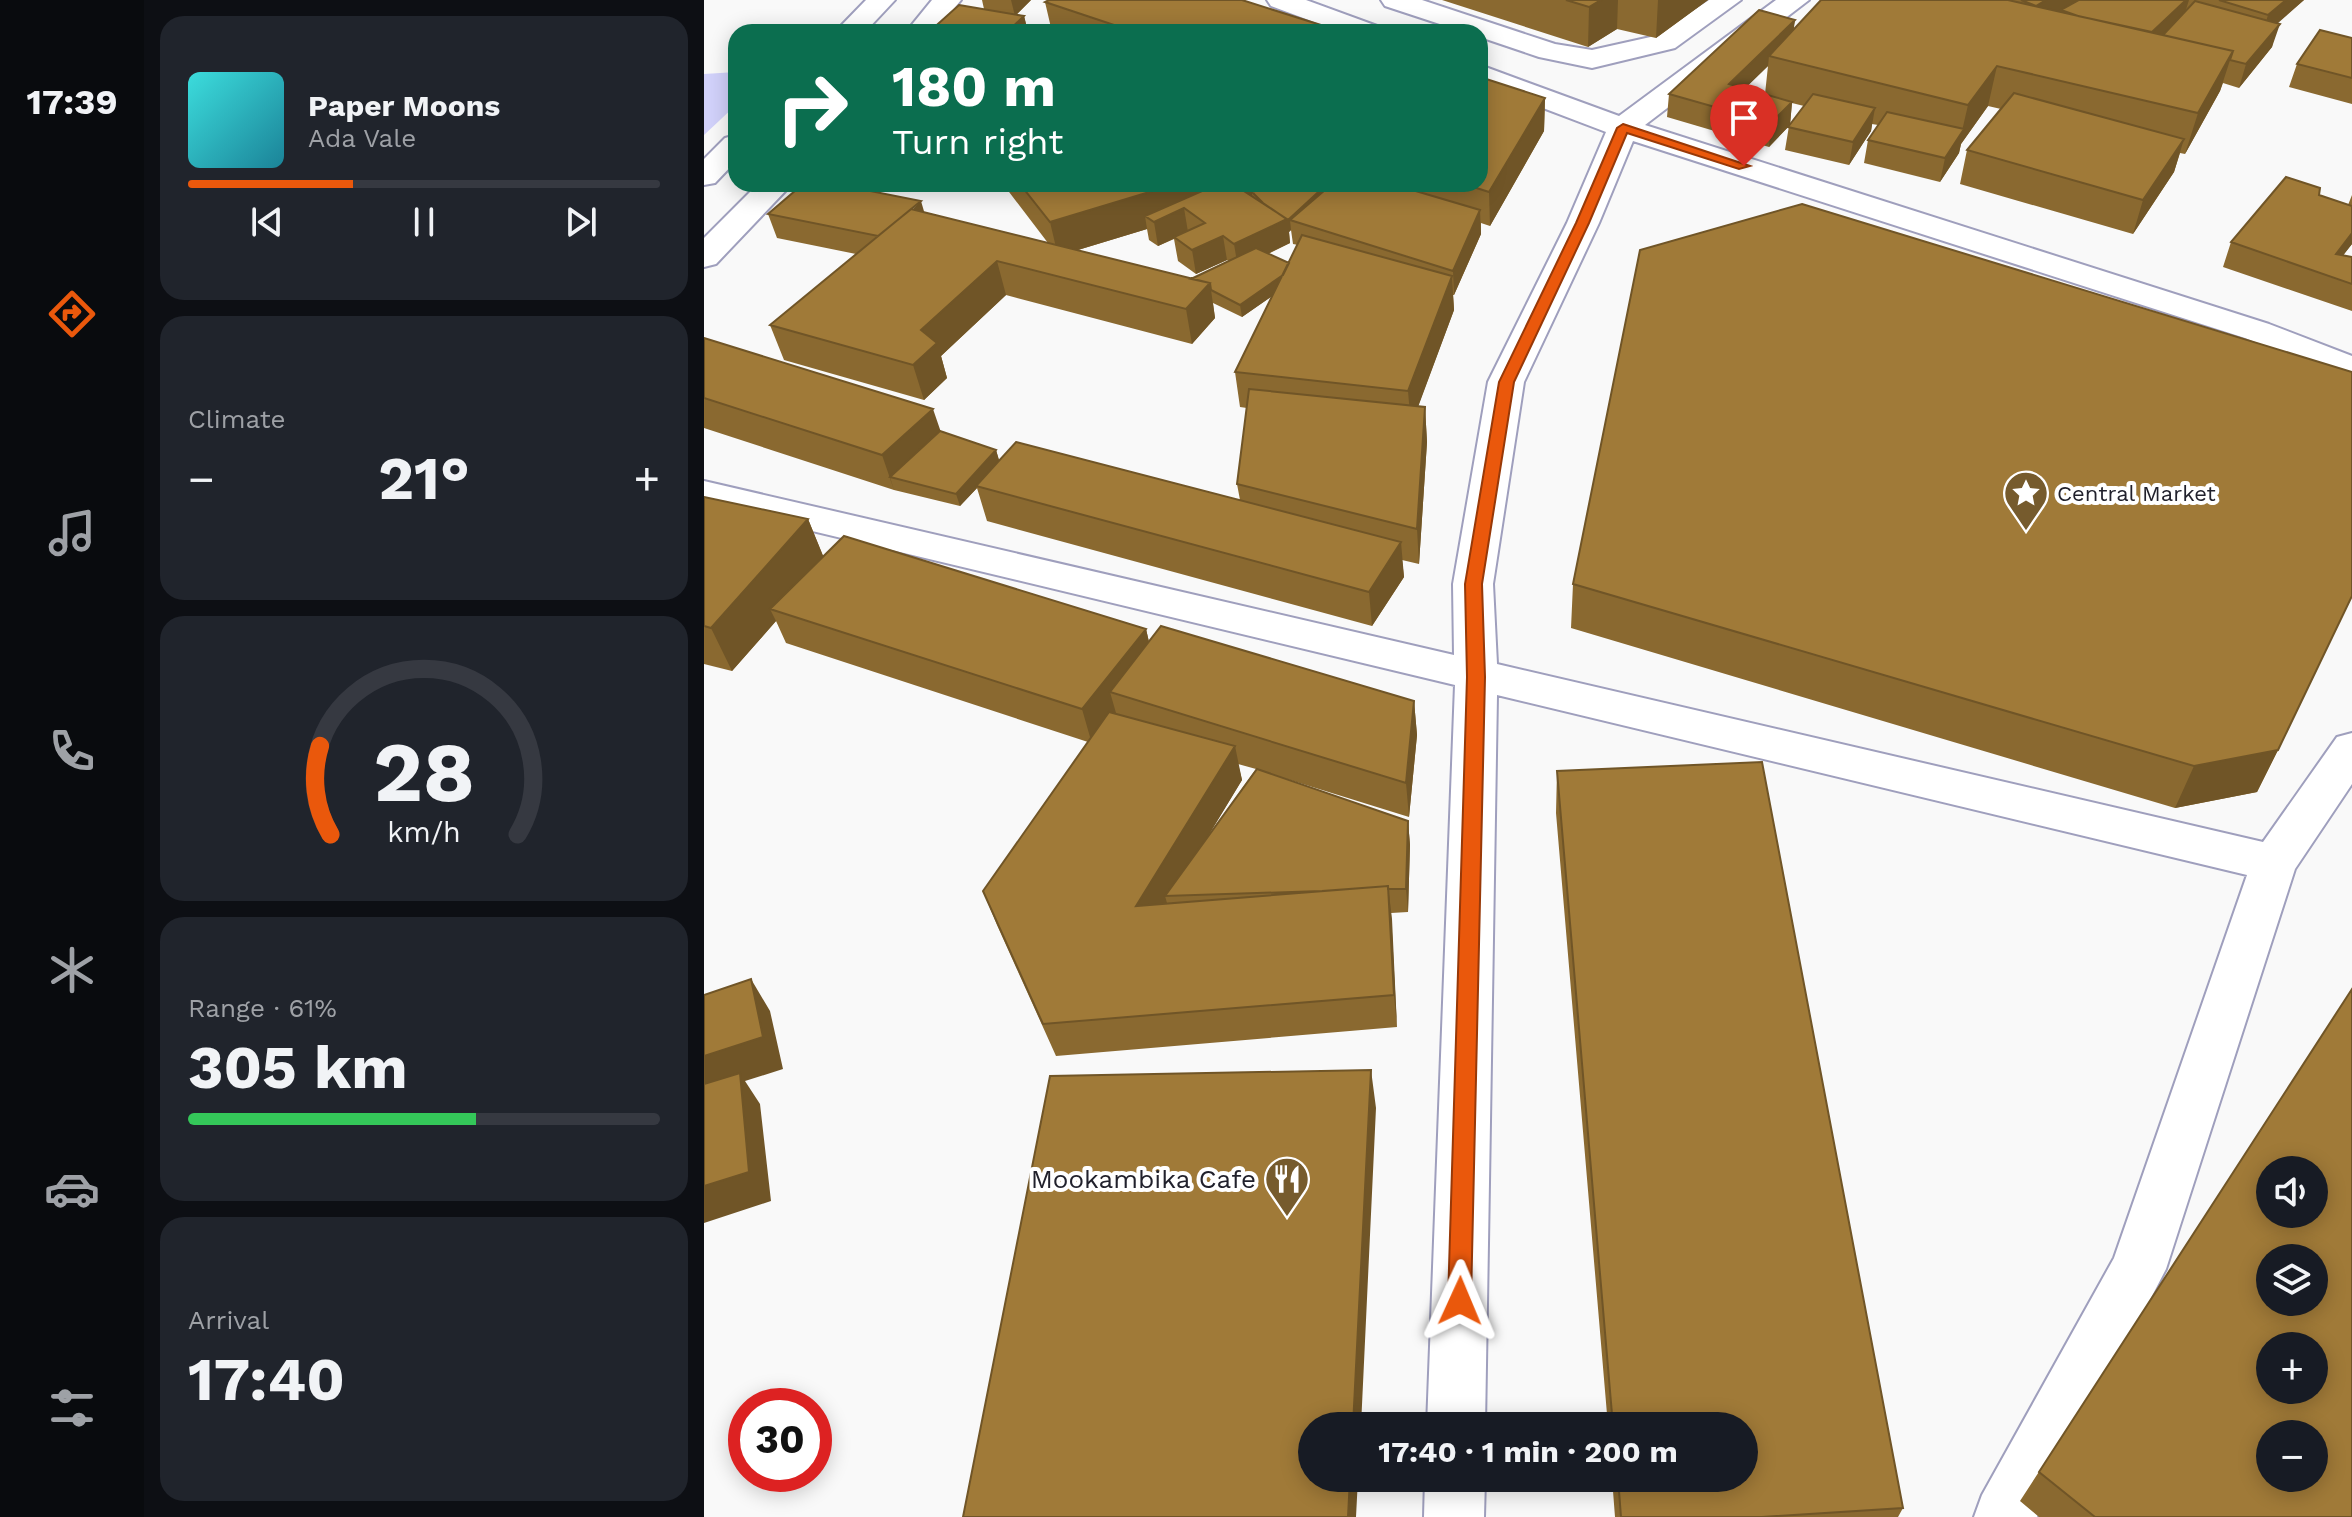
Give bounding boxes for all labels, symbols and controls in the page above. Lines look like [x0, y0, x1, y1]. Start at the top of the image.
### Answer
text: 180 m [892, 54, 1056, 120]
icon: right [760, 56, 864, 160]
text: 17:39 [26, 81, 118, 123]
pin [1710, 84, 1778, 166]
text: Paper Moons [308, 88, 500, 123]
icon: arrive [1722, 96, 1766, 140]
text: Turn right [892, 121, 1063, 163]
text: Ada Vale [308, 123, 416, 153]
icon: previous [245, 200, 289, 244]
icon: pause [402, 200, 446, 244]
icon: next [559, 200, 603, 244]
icon: directions [44, 286, 100, 342]
text: Climate [188, 404, 286, 434]
text: 21° [378, 443, 470, 514]
text: − [188, 453, 215, 505]
text: + [633, 453, 660, 505]
place icon: Central Market [2002, 469, 2050, 532]
place label: Central Market [2057, 481, 2216, 506]
icon: music [44, 505, 100, 561]
icon: phone [44, 723, 100, 779]
text: 28 [373, 723, 475, 820]
text: km/h [387, 815, 461, 849]
icon: climate [44, 942, 100, 998]
text: Range · 61% [188, 993, 337, 1023]
text: 305 km [188, 1032, 408, 1103]
restaurant icon: Mookambika Cafe [1263, 1155, 1311, 1218]
map controls [2256, 1156, 2328, 1492]
button: sound [2256, 1156, 2328, 1228]
icon: car [44, 1161, 100, 1217]
place label: Mookambika Cafe [1031, 1164, 1256, 1194]
button: layers [2256, 1244, 2328, 1316]
position arrow [1418, 1259, 1502, 1343]
text: Arrival [188, 1305, 269, 1335]
button: + [2256, 1332, 2328, 1404]
text: 17:40 [188, 1344, 345, 1415]
icon: filters [44, 1380, 100, 1436]
speed limit sign: 30 [728, 1388, 832, 1492]
button: − [2256, 1420, 2328, 1492]
text: 17:40 · 1 min · 200 m [1378, 1434, 1678, 1469]

